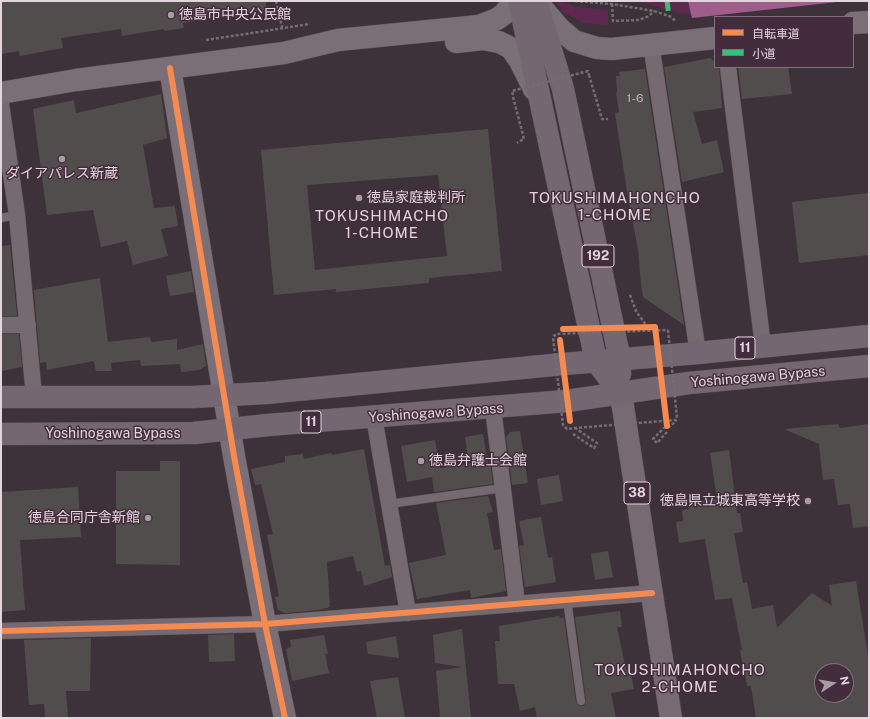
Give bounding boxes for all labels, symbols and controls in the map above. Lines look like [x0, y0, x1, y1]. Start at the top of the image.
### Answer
place label: 徳島市中央公民館 [179, 7, 291, 23]
marker: 徳島市中央公民館 [166, 10, 176, 20]
legend [714, 16, 854, 68]
text: 自転車道 [752, 27, 800, 41]
text: 小道 [752, 47, 776, 61]
house number: 1-6 [627, 91, 643, 105]
marker: ダイアパレス新蔵 [57, 154, 67, 164]
place label: ダイアパレス新蔵 [6, 166, 118, 182]
district label: TOKUSHIMAHONCHO 1-CHOME [529, 189, 701, 224]
place label: 徳島家庭裁判所 [367, 190, 465, 206]
marker: 徳島家庭裁判所 [354, 193, 364, 203]
district label: TOKUSHIMACHO 1-CHOME [315, 207, 449, 242]
road number: 192 [582, 245, 614, 267]
road number: 11 [735, 337, 755, 359]
street label: Yoshinogawa Bypass [690, 363, 826, 391]
street label: Yoshinogawa Bypass [368, 400, 504, 426]
road number: 11 [301, 411, 321, 433]
street label: Yoshinogawa Bypass [46, 426, 180, 442]
place label: 徳島弁護士会館 [429, 453, 527, 469]
marker: 徳島弁護士会館 [416, 456, 426, 466]
road number: 38 [624, 482, 650, 504]
place label: 徳島県立城東高等学校 [660, 493, 800, 509]
marker: 徳島県立城東高等学校 [803, 496, 813, 506]
place label: 徳島合同庁舎新館 [28, 510, 140, 526]
marker: 徳島合同庁舎新館 [143, 513, 153, 523]
district label: TOKUSHIMAHONCHO 2-CHOME [594, 661, 766, 696]
north arrow [814, 663, 854, 703]
text: N [838, 675, 852, 686]

